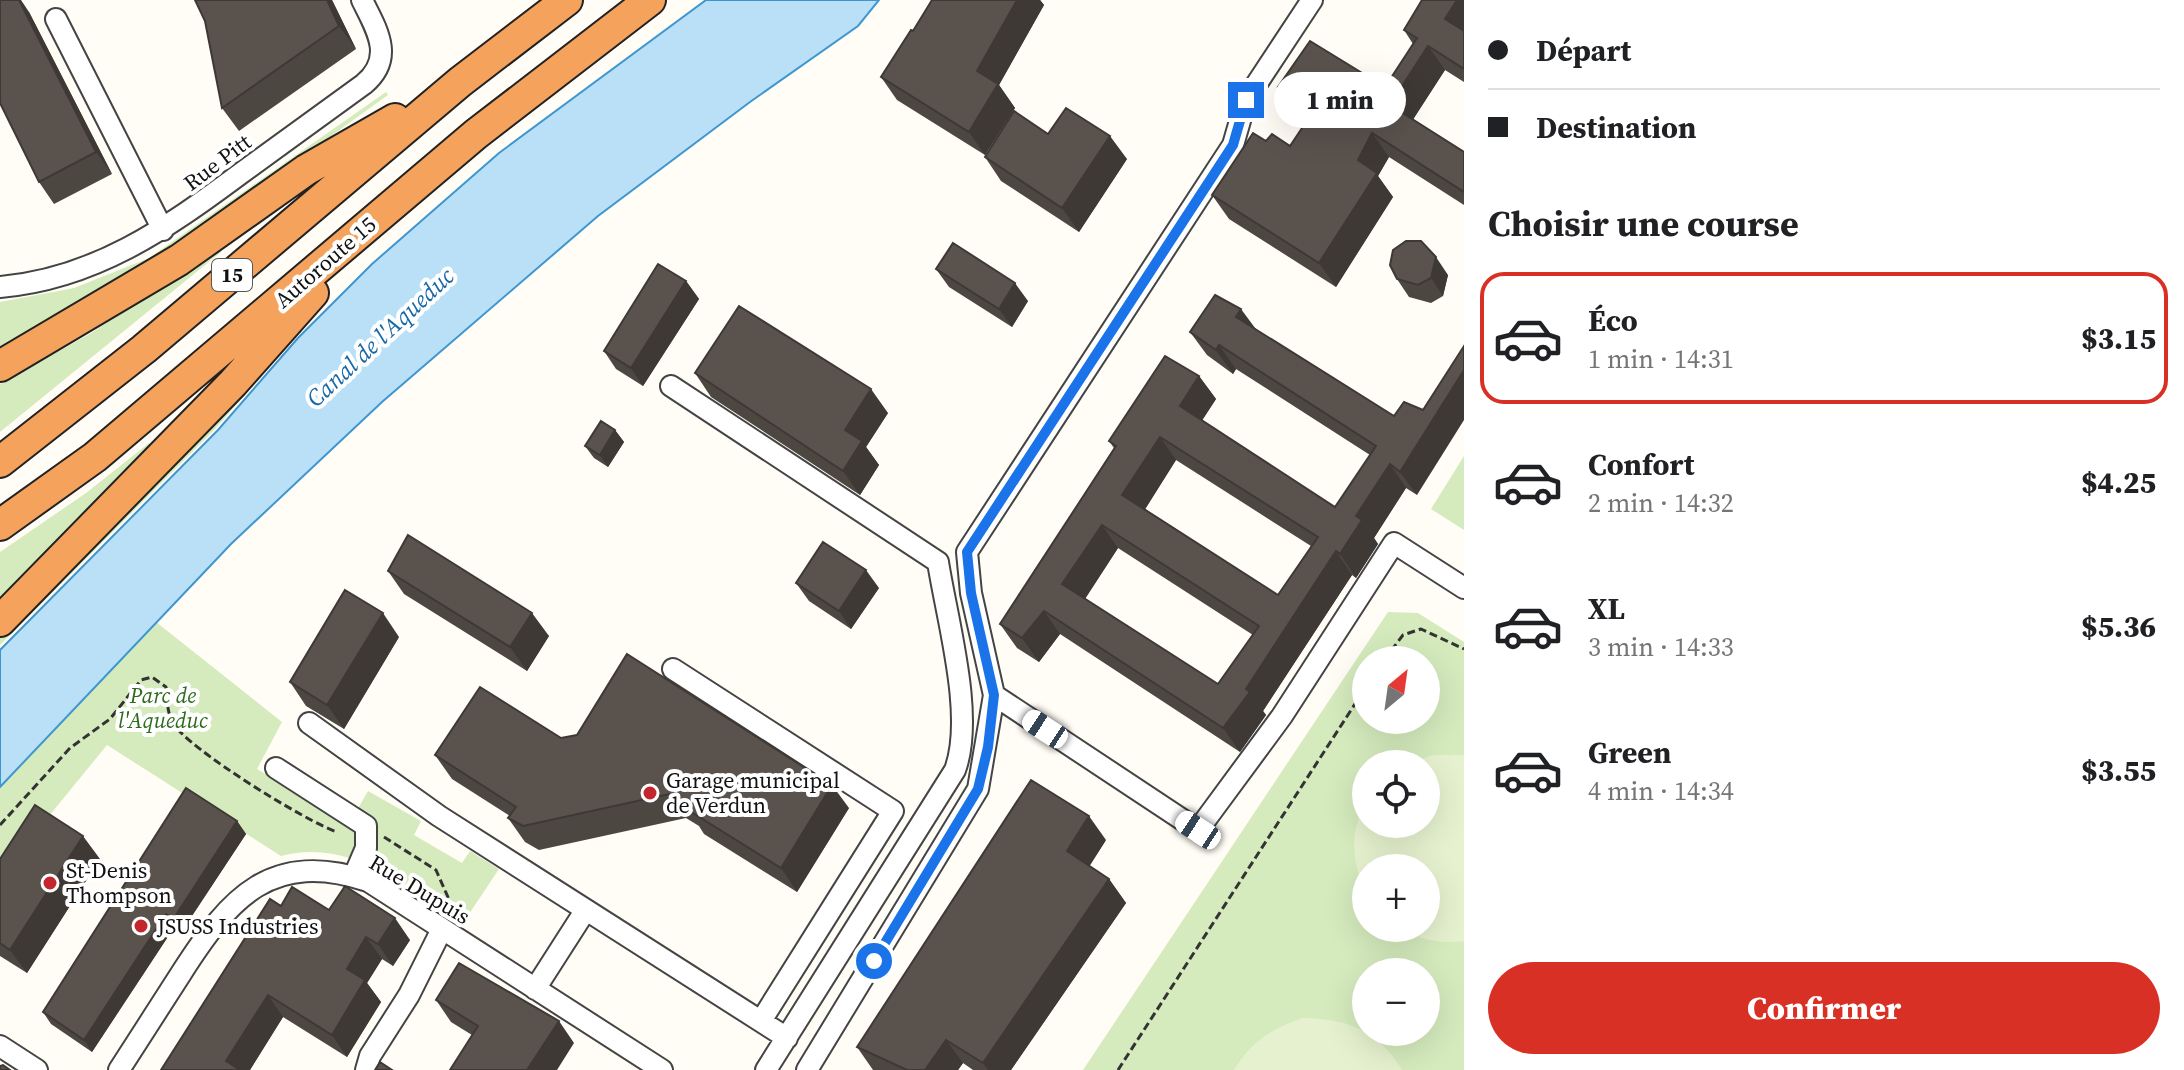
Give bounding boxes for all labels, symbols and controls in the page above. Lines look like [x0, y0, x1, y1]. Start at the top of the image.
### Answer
text: Départ [1536, 30, 1631, 71]
callout: 1 min [1274, 72, 1406, 128]
route end [1228, 82, 1264, 118]
text: 1 min [1306, 82, 1374, 118]
text: Destination [1536, 107, 1697, 148]
street label: Rue Pitt [177, 126, 258, 197]
text: Choisir une course [1488, 199, 1799, 248]
street label: Autoroute 15 [268, 210, 382, 314]
road number: 15 [212, 259, 252, 291]
water label: Canal de l'Aqueduc [299, 260, 461, 414]
text: Éco [1588, 300, 1638, 341]
icon: car [1492, 302, 1564, 374]
text: $3.15 [2081, 318, 2156, 359]
text: 1 min · 14:31 [1588, 341, 1734, 377]
text: Confort [1588, 444, 1694, 485]
icon: car [1492, 446, 1564, 518]
text: $4.25 [2081, 462, 2156, 503]
text: 2 min · 14:32 [1588, 485, 1734, 521]
text: XL [1588, 588, 1625, 629]
icon: car [1492, 590, 1564, 662]
text: $5.36 [2081, 606, 2156, 647]
text: 3 min · 14:33 [1588, 629, 1734, 665]
north arrow [1352, 646, 1440, 734]
map controls [1352, 646, 1440, 1046]
park label: Parc de l'Aqueduc [118, 680, 208, 735]
car [1018, 706, 1072, 752]
text: Green [1588, 732, 1671, 773]
icon: car [1492, 734, 1564, 806]
button: locate [1352, 750, 1440, 838]
text: $3.55 [2081, 750, 2156, 791]
place label: Garage municipal de Verdun [666, 765, 840, 820]
text: 4 min · 14:34 [1588, 773, 1734, 809]
marker: Garage municipal de Verdun [641, 784, 659, 802]
car [1171, 807, 1225, 853]
street label: Rue Dupuis [364, 847, 476, 931]
button: + [1352, 854, 1440, 942]
place label: St-Denis Thompson [66, 855, 172, 910]
marker: St-Denis Thompson [41, 874, 59, 892]
place label: JSUSS Industries [156, 911, 319, 941]
marker: JSUSS Industries [132, 917, 150, 935]
route start [856, 943, 892, 979]
button: − [1352, 958, 1440, 1046]
button: Confirmer [1488, 962, 2160, 1054]

